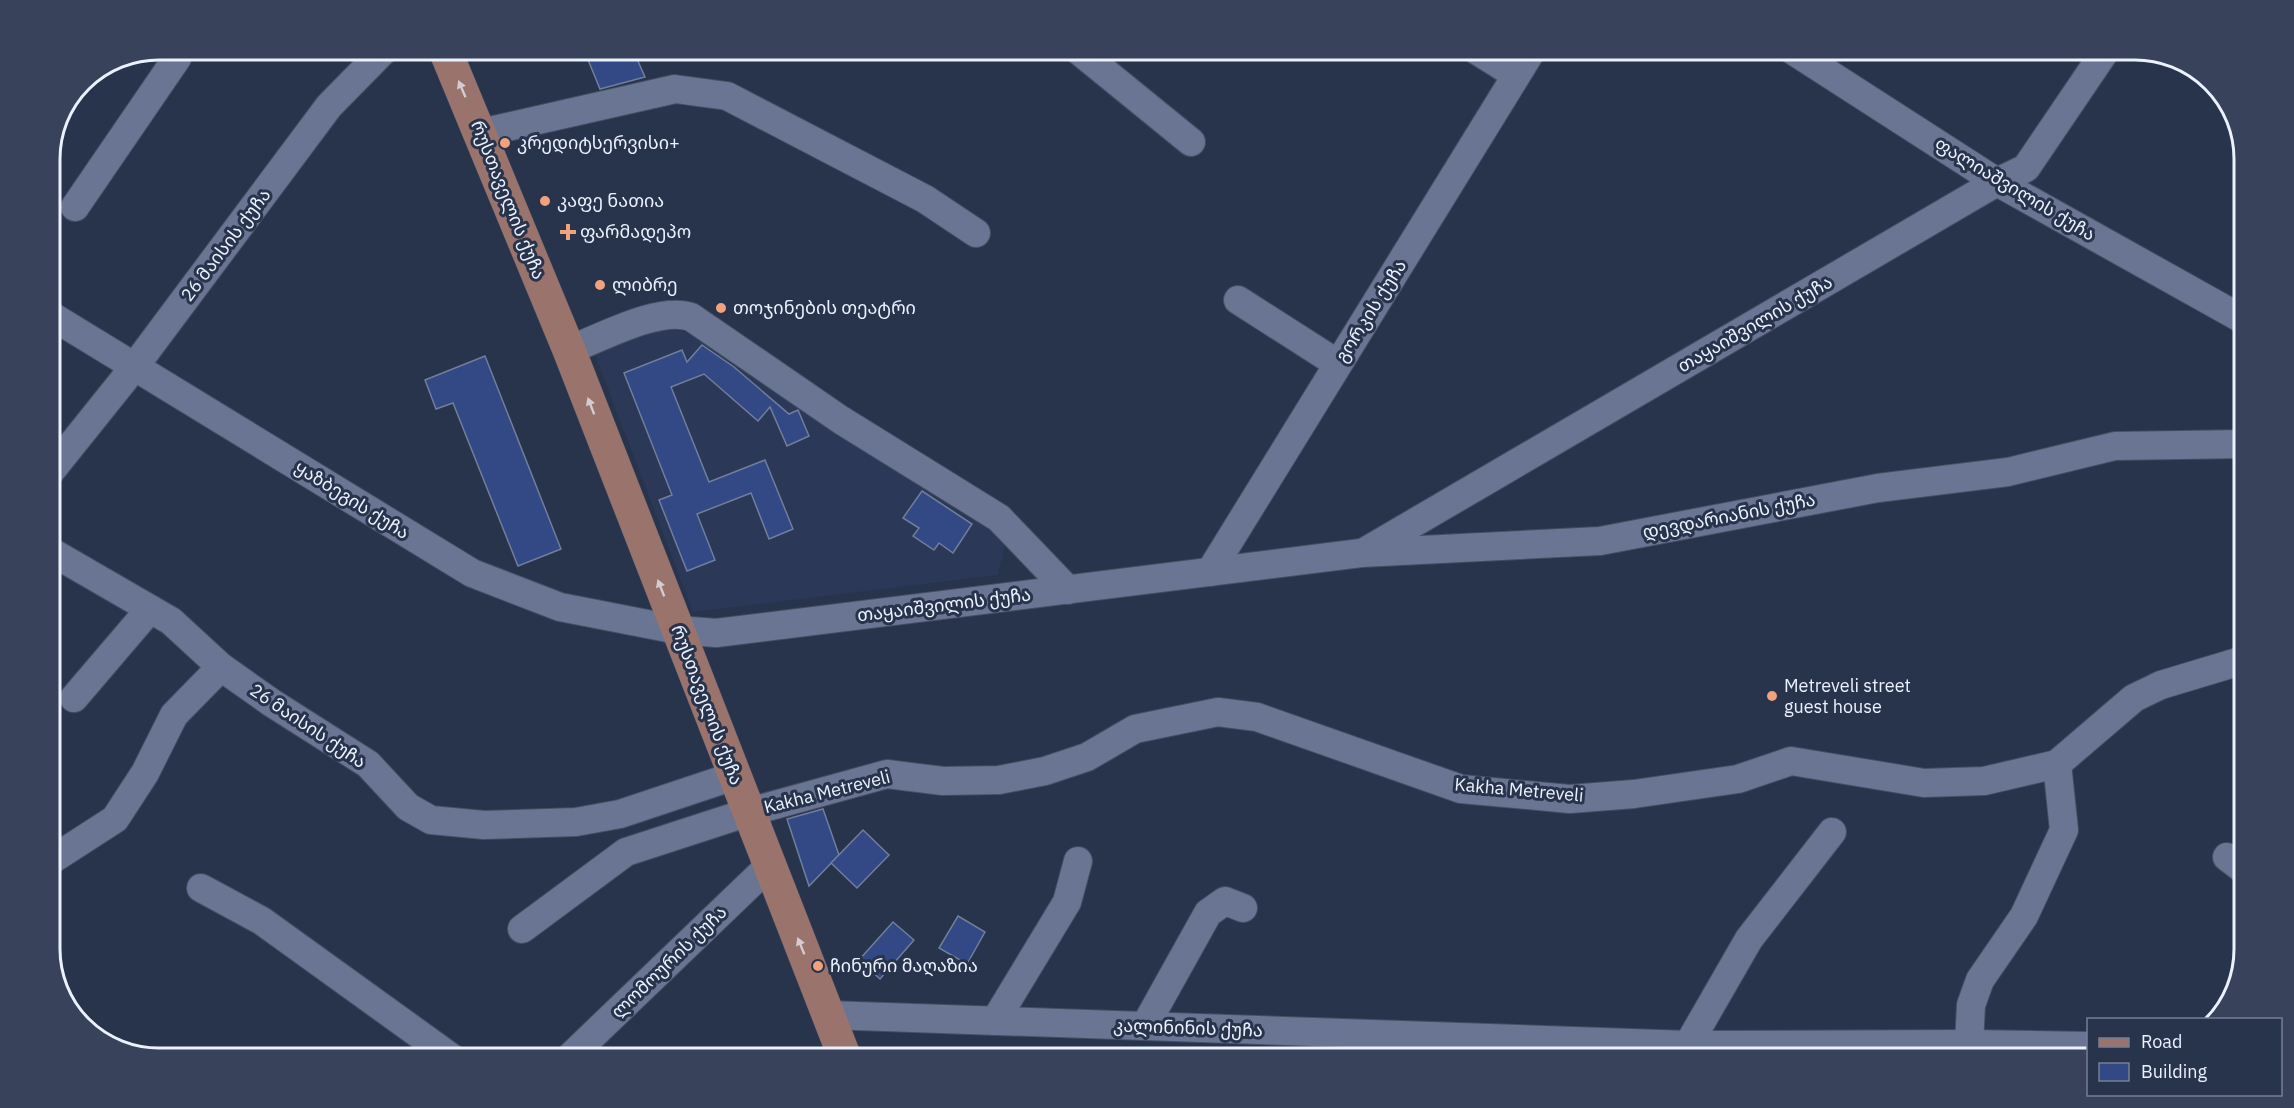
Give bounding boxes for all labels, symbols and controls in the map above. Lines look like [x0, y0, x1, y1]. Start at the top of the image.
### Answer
one-way arrow [457, 80, 466, 98]
street label: რუსთაველის ქუჩა [466, 117, 551, 283]
place label: კრედიტსერვისი+ [517, 131, 680, 154]
street label: ფალიაშვილის ქუჩა [1931, 132, 2100, 246]
marker: კრედიტსერვისი+ [498, 136, 512, 150]
street label: 26 მაისის ქუჩა [176, 184, 276, 306]
place label: კაფე ნათია [557, 189, 664, 212]
marker: კაფე ნათია [538, 194, 552, 208]
place label: ფარმადეპო [580, 220, 691, 243]
marker: ფარმადეპო [561, 225, 575, 239]
street label: გორკის ქუჩა [1330, 255, 1411, 366]
street label: თაყაიშვილის ქუჩა [1673, 270, 1836, 377]
place label: ლიბრე [612, 273, 678, 296]
marker: ლიბრე [593, 278, 607, 292]
place label: თოჯინების თეატრი [733, 296, 916, 319]
marker: თოჯინების თეატრი [714, 301, 728, 315]
one-way arrow [586, 397, 595, 415]
street label: ყაზბეგის ქუჩა [291, 455, 414, 544]
street label: დევდარიანის ქუჩა [1641, 487, 1817, 544]
one-way arrow [656, 578, 666, 596]
street label: თაყაიშვილის ქუჩა [856, 582, 1032, 627]
street label: რუსთაველის ქუჩა [666, 622, 749, 788]
place label: Metreveli street guest house [1784, 674, 1911, 718]
street label: 26 მაისის ქუჩა [246, 678, 371, 773]
marker: Metreveli street guest house [1765, 689, 1779, 703]
street label: Kakha Metreveli [761, 765, 892, 818]
street label: Kakha Metreveli [1454, 772, 1584, 807]
street label: ლომოურის ქუჩა [606, 901, 731, 1023]
one-way arrow [795, 936, 805, 954]
place label: ჩინური მაღაზია [830, 954, 978, 977]
marker: ჩინური მაღაზია [811, 959, 825, 973]
street label: კალინინის ქუჩა [1113, 1013, 1263, 1042]
legend [2087, 1018, 2282, 1096]
text: Road [2141, 1030, 2182, 1053]
text: Building [2141, 1060, 2208, 1083]

